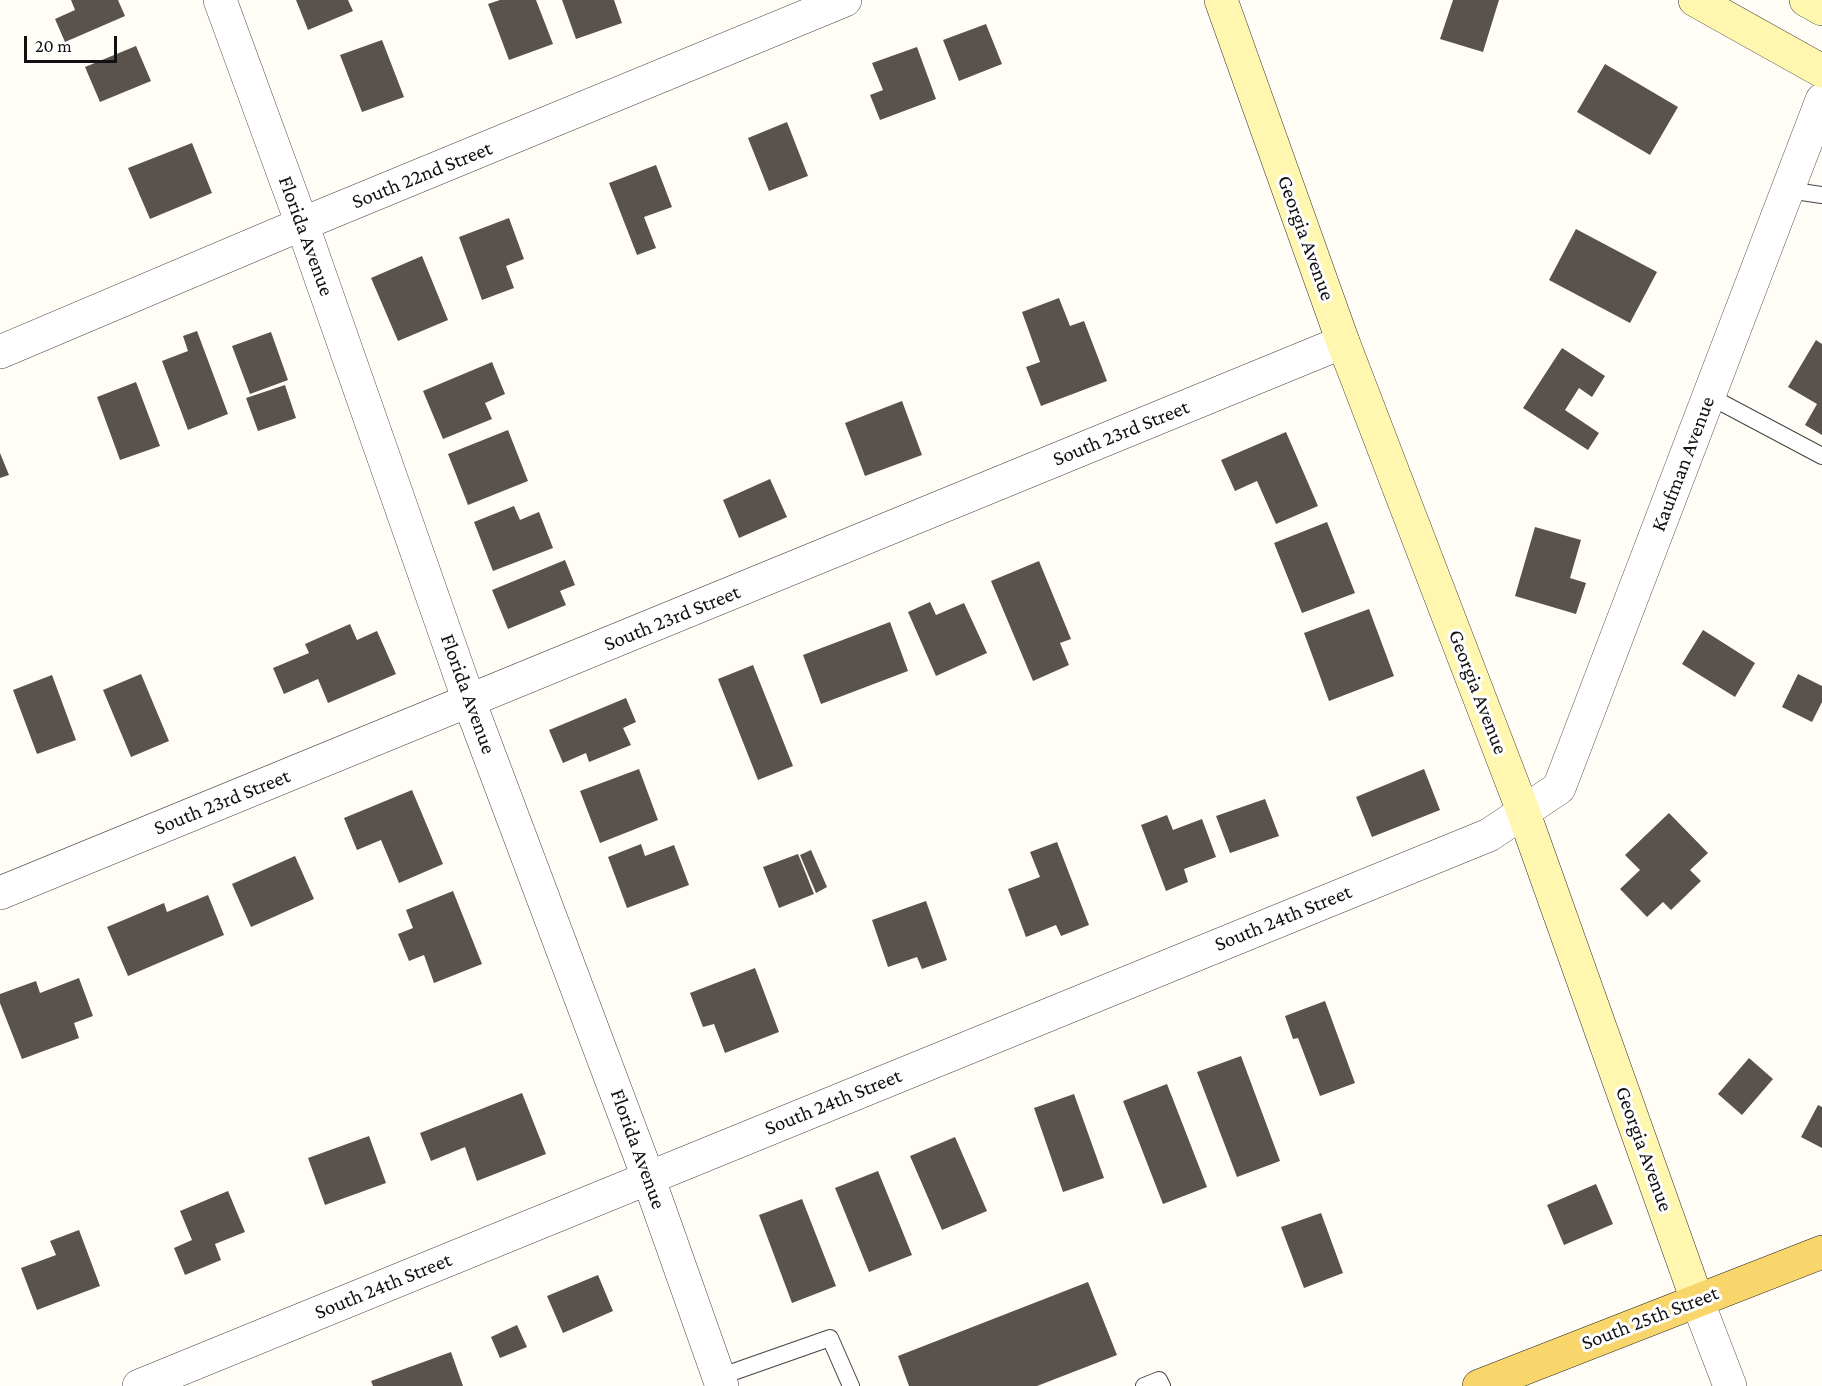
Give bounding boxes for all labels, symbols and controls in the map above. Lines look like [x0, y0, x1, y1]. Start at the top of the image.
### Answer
scale bar [27, 24, 120, 62]
text: 20 m [35, 36, 72, 56]
street label: South 22nd Street [348, 135, 496, 215]
street label: Georgia Avenue [1272, 172, 1340, 304]
street label: Florida Avenue [273, 173, 339, 299]
street label: Kaufman Avenue [1646, 393, 1720, 535]
street label: South 23rd Street [1049, 394, 1193, 472]
street label: South 23rd Street [600, 579, 744, 657]
street label: Georgia Avenue [1443, 626, 1513, 758]
street label: Florida Avenue [435, 631, 501, 757]
street label: South 23rd Street [150, 763, 294, 841]
street label: South 24th Street [1211, 879, 1355, 957]
street label: South 24th Street [761, 1063, 905, 1141]
street label: Georgia Avenue [1610, 1083, 1678, 1215]
street label: Florida Avenue [605, 1086, 671, 1212]
street label: South 24th Street [311, 1247, 455, 1325]
street label: South 25th Street [1578, 1280, 1722, 1356]

